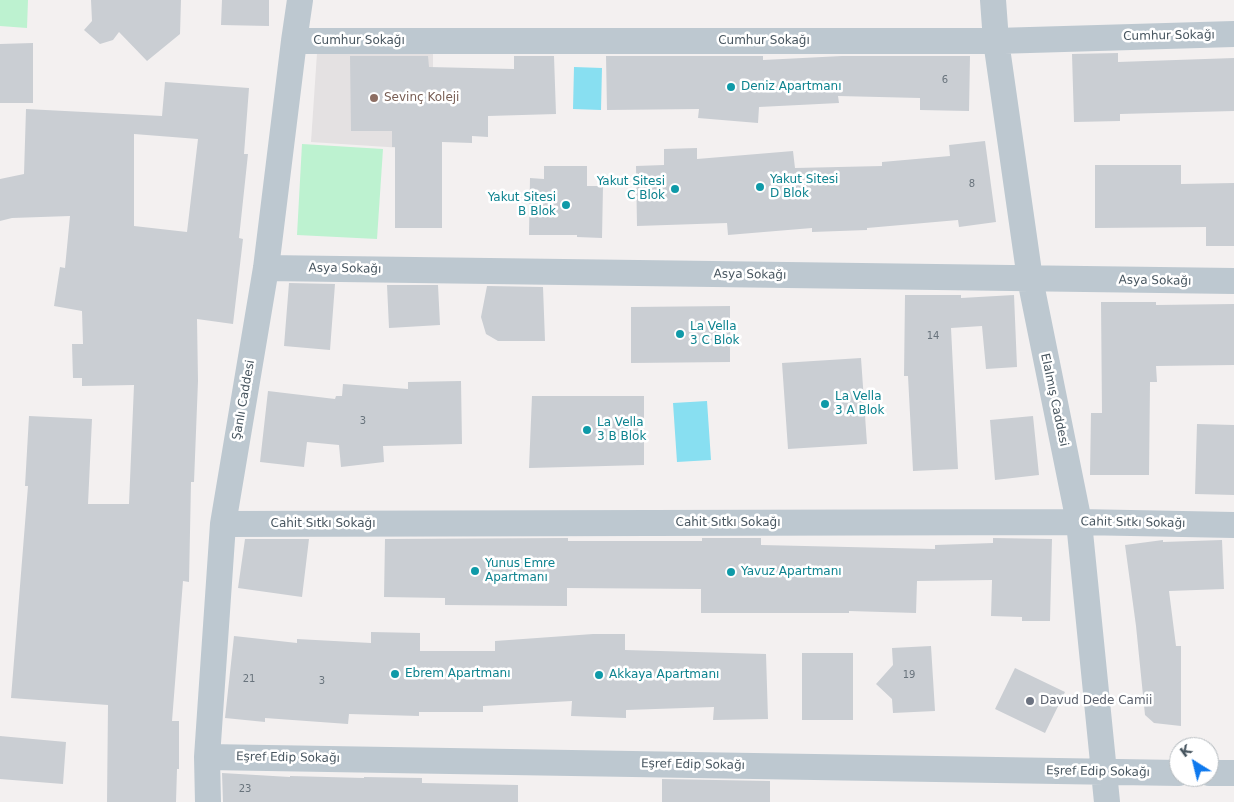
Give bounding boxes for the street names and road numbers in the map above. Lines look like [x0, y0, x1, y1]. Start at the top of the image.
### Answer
street label: Cumhur Sokağı [1123, 28, 1215, 44]
street label: Cumhur Sokağı [313, 34, 405, 48]
street label: Cumhur Sokağı [718, 34, 810, 48]
street label: Asya Sokağı [309, 261, 381, 277]
street label: Asya Sokağı [714, 267, 786, 283]
street label: Asya Sokağı [1119, 273, 1191, 289]
street label: Elalmış Caddesi [1037, 352, 1071, 448]
street label: Şanlı Caddesi [230, 359, 258, 441]
street label: Cahit Sıtkı Sokağı [1080, 515, 1186, 531]
street label: Cahit Sıtkı Sokağı [676, 516, 780, 530]
street label: Cahit Sıtkı Sokağı [271, 517, 375, 531]
street label: Eşref Edip Sokağı [236, 750, 340, 766]
street label: Eşref Edip Sokağı [641, 757, 745, 773]
street label: Eşref Edip Sokağı [1046, 764, 1150, 780]

